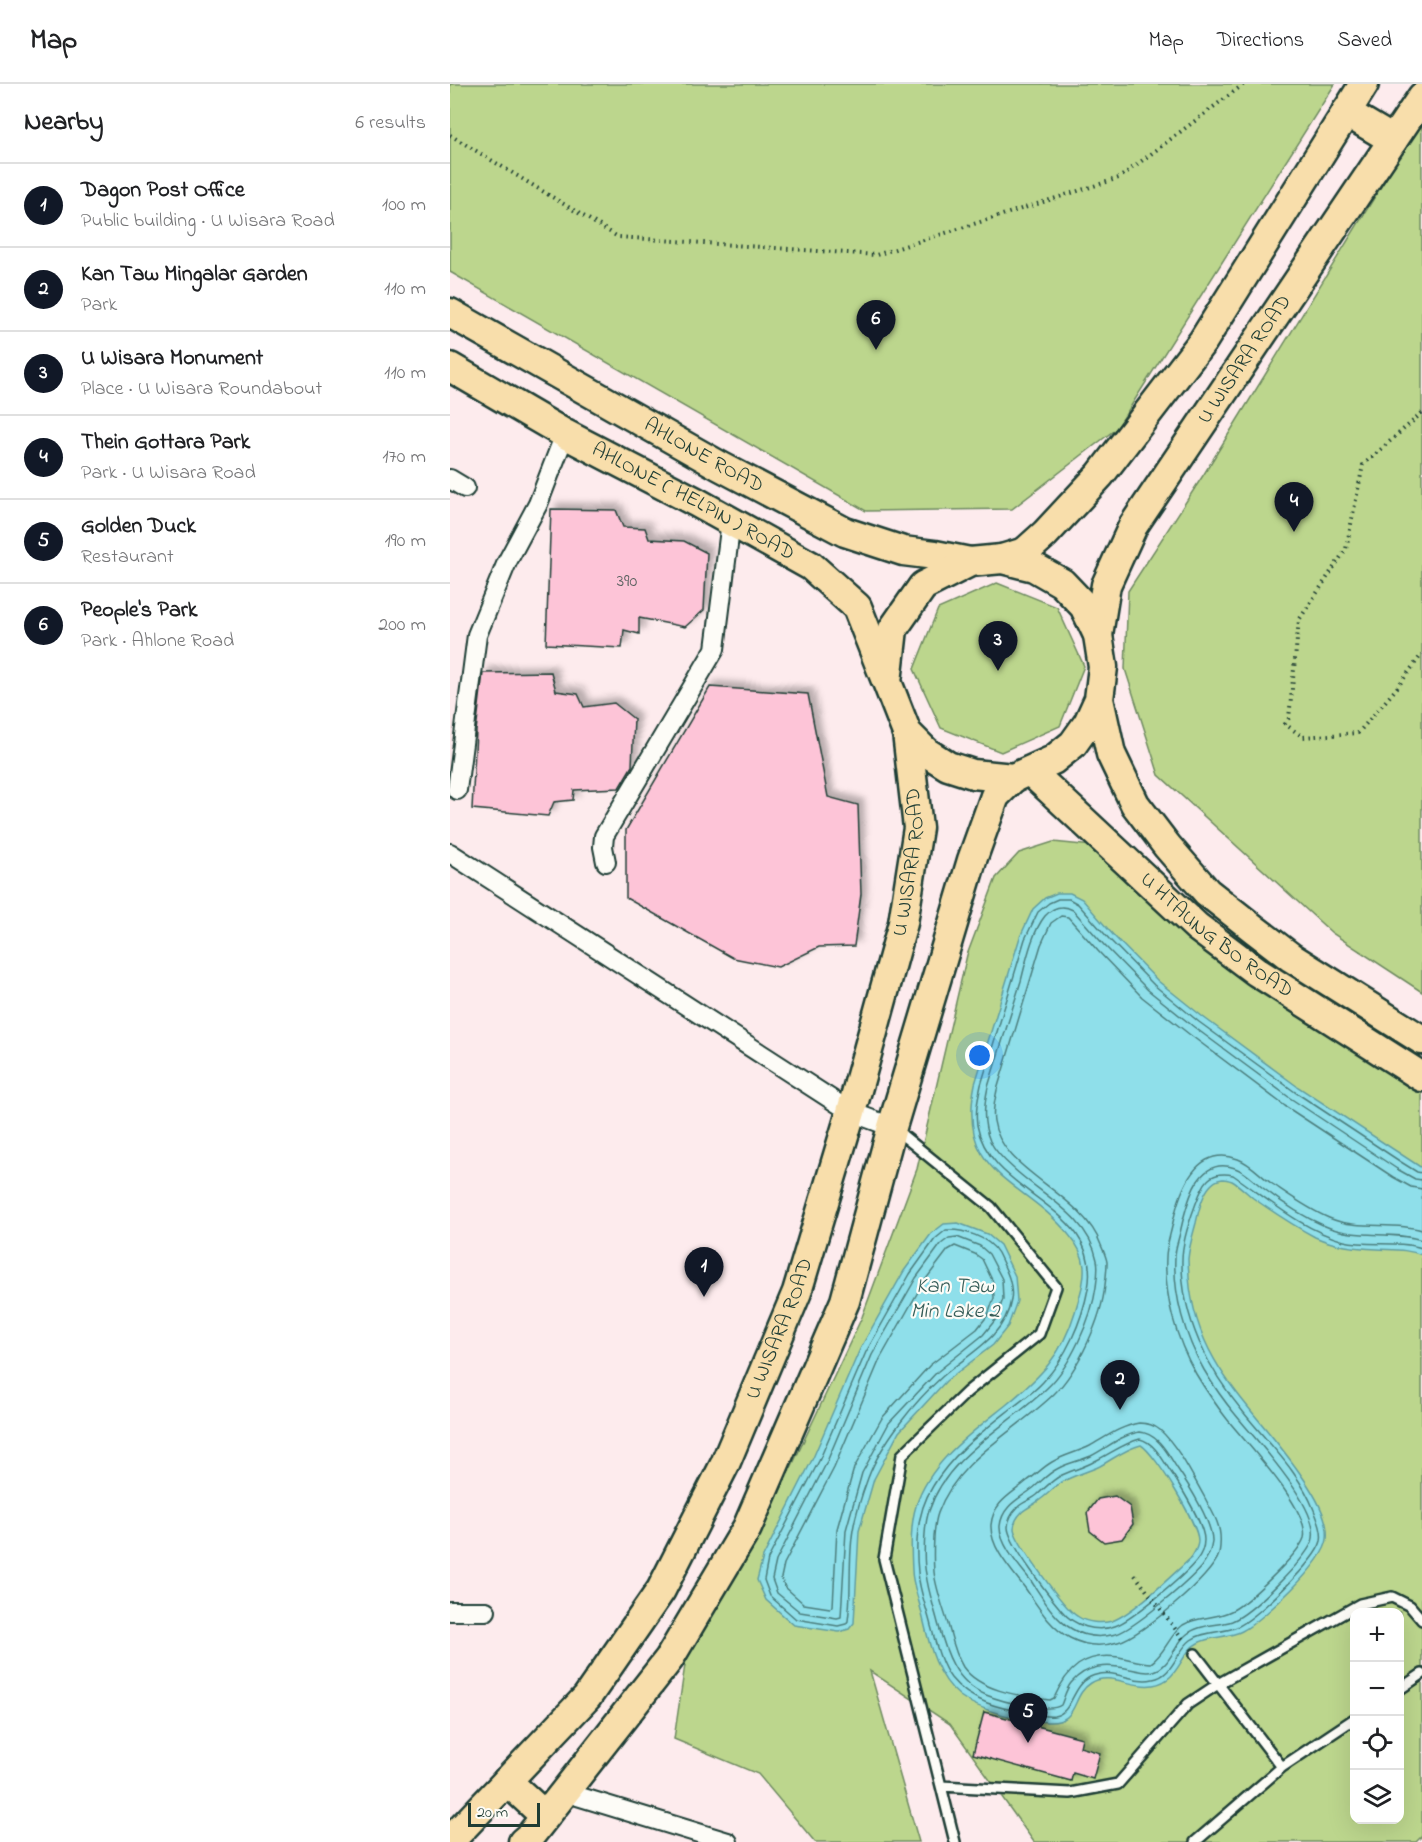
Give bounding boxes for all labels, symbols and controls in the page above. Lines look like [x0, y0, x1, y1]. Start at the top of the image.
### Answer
text: Map [30, 21, 77, 62]
text: Map [1148, 26, 1184, 56]
text: Directions [1217, 26, 1304, 56]
text: Saved [1337, 26, 1392, 56]
text: Nearby [24, 104, 103, 142]
text: 6 results [355, 109, 426, 138]
text: Dagon Post Office [81, 175, 245, 207]
text: 1 [40, 191, 47, 220]
text: 100 m [382, 191, 426, 220]
text: Public building · U Wisara Road [81, 207, 335, 236]
text: Kan Taw Mingalar Garden [81, 259, 308, 291]
text: 2 [39, 275, 48, 304]
text: 110 m [384, 275, 426, 304]
street label: U WISARA ROAD [1191, 289, 1299, 430]
text: Park [81, 291, 117, 320]
pin: 6 [856, 300, 896, 350]
text: U Wisara Monument [81, 343, 263, 375]
text: 3 [39, 359, 48, 388]
text: 110 m [384, 359, 426, 388]
text: Place · U Wisara Roundabout [81, 375, 322, 404]
street label: AHLONE ROAD [638, 411, 769, 501]
text: Thein Gottara Park [81, 427, 250, 459]
street label: AHLONE ( HELPIN ) ROAD [586, 435, 800, 569]
text: 4 [39, 443, 48, 472]
text: 170 m [382, 443, 426, 472]
text: Park · U Wisara Road [81, 459, 256, 488]
pin: 4 [1274, 482, 1314, 532]
text: Golden Duck [81, 511, 196, 543]
text: 5 [38, 527, 49, 556]
text: 190 m [384, 527, 426, 556]
text: Restaurant [81, 543, 174, 572]
house number: 390 [617, 569, 638, 595]
text: People's Park [81, 595, 197, 627]
text: 6 [39, 611, 48, 640]
text: 200 m [378, 611, 426, 640]
pin: 3 [978, 622, 1018, 671]
text: Park · Ahlone Road [81, 627, 234, 656]
street label: U WISARA ROAD [885, 786, 933, 940]
street label: U HTAUNG BO ROAD [1133, 866, 1299, 1006]
your location [965, 1041, 994, 1070]
pin: 1 [684, 1248, 724, 1297]
street label: U WISARA ROAD [739, 1255, 821, 1404]
water label: Kan Taw Min Lake 2 [910, 1271, 1001, 1328]
pin: 2 [1100, 1360, 1140, 1410]
map controls [1350, 1608, 1404, 1824]
button: + [1350, 1608, 1404, 1662]
button: − [1350, 1662, 1404, 1716]
pin: 5 [1008, 1694, 1048, 1743]
button: locate [1350, 1716, 1404, 1770]
button: layers [1350, 1770, 1404, 1824]
scale bar [468, 1800, 540, 1828]
text: 20 m [477, 1801, 508, 1825]

